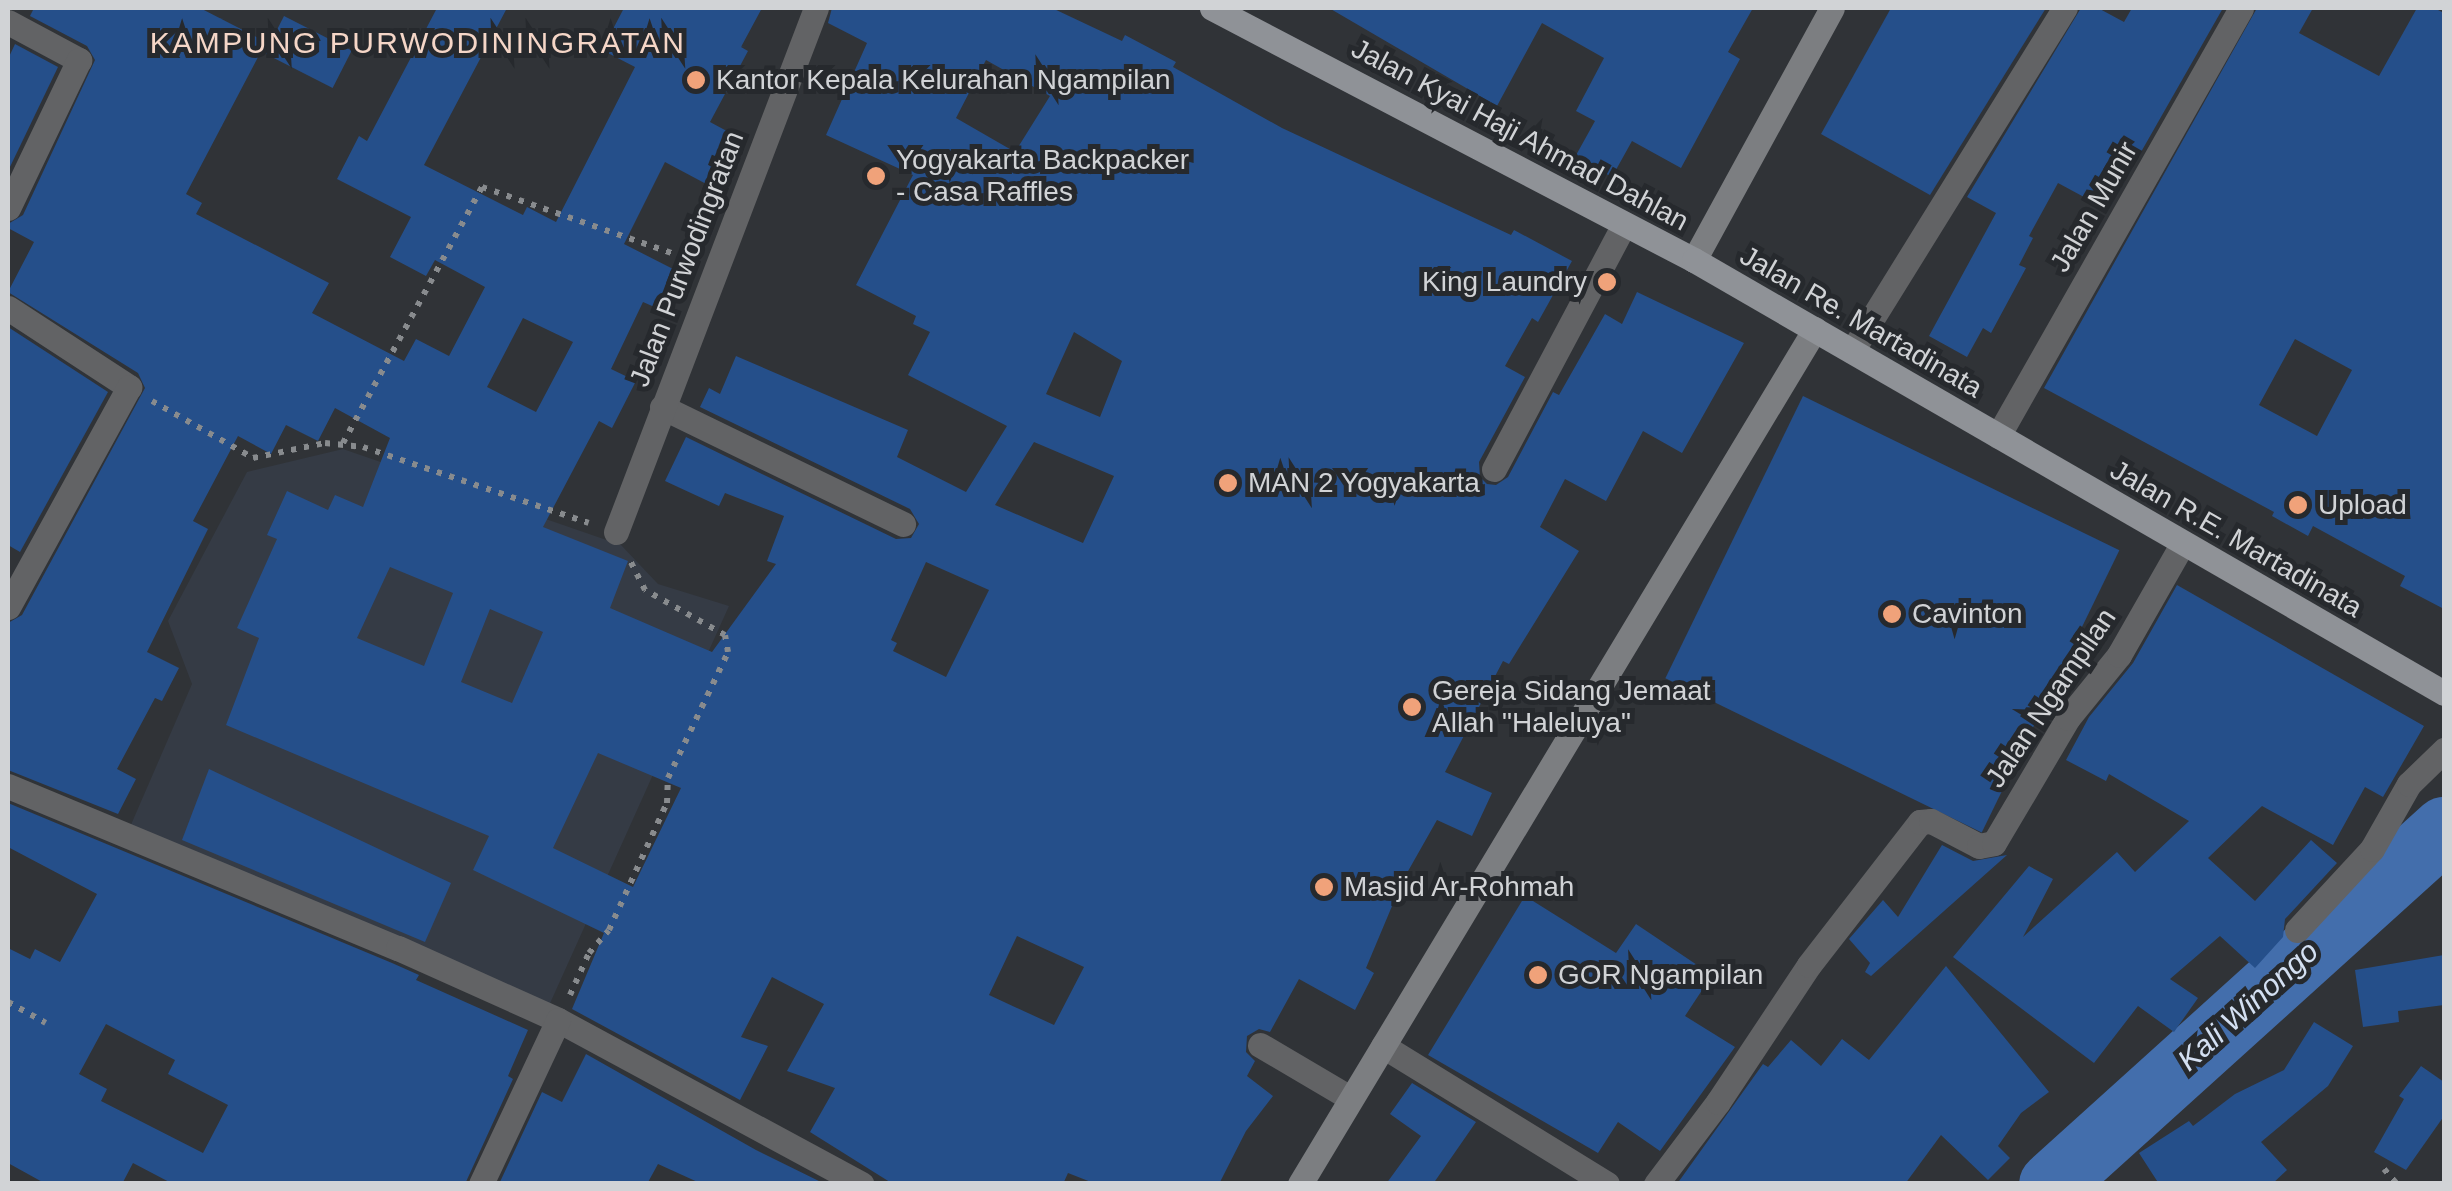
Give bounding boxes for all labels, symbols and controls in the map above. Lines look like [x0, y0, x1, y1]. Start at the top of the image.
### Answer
district label: KAMPUNG PURWODININGRATAN [150, 25, 686, 61]
street label: Jalan Kyai Haji Ahmad Dahlan [1345, 31, 1695, 239]
place label: Kantor Kepala Kelurahan Ngampilan [716, 63, 1171, 97]
marker: Kantor Kepala Kelurahan Ngampilan [685, 69, 707, 91]
street label: Jalan Purwodingratan [623, 127, 751, 391]
street label: Jalan Munir [2043, 136, 2145, 278]
place label: Yogyakarta Backpacker - Casa Raffles [896, 143, 1189, 209]
marker: Yogyakarta Backpacker - Casa Raffles [865, 165, 887, 187]
street label: Jalan Re. Martadinata [1734, 239, 1988, 405]
place label: King Laundry [1422, 265, 1587, 299]
marker: King Laundry [1596, 271, 1618, 293]
street label: Jalan R.E. Martadinata [2104, 453, 2368, 625]
place label: MAN 2 Yogyakarta [1248, 466, 1480, 500]
marker: MAN 2 Yogyakarta [1217, 472, 1239, 494]
place label: Upload [2318, 488, 2407, 522]
marker: Upload [2287, 494, 2309, 516]
place label: Cavinton [1912, 597, 2023, 631]
street label: Jalan Ngampilan [1979, 602, 2123, 794]
marker: Cavinton [1881, 603, 1903, 625]
place label: Gereja Sidang Jemaat Allah "Haleluya" [1432, 674, 1711, 740]
marker: Gereja Sidang Jemaat Allah "Haleluya" [1401, 696, 1423, 718]
place label: Masjid Ar-Rohmah [1344, 870, 1576, 904]
marker: Masjid Ar-Rohmah [1313, 876, 1335, 898]
water label: Kali Winongo [2170, 934, 2326, 1078]
place label: GOR Ngampilan [1558, 958, 1763, 992]
marker: GOR Ngampilan [1527, 964, 1549, 986]

